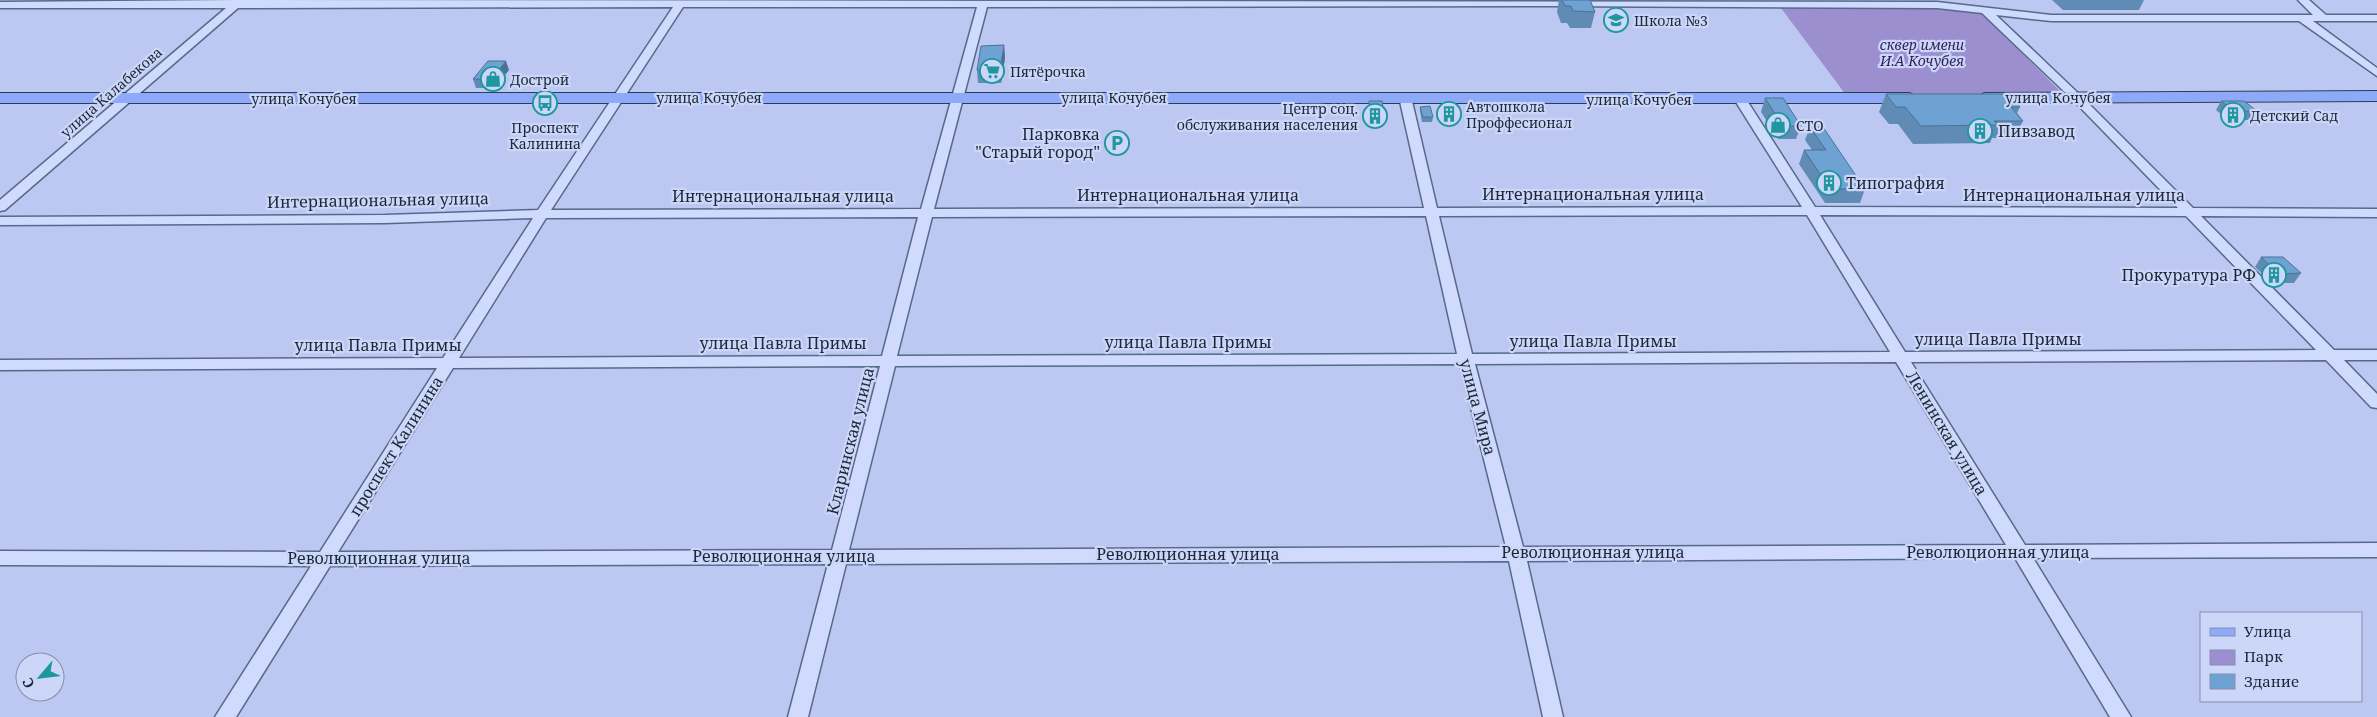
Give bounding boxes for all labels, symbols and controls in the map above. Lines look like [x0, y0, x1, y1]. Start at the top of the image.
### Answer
school or university icon: Школа №3 [1603, 7, 1629, 33]
place label: Школа №3 [1634, 11, 1708, 30]
park label: сквер имени И.А Кочубея [1879, 35, 1965, 70]
street label: улица Калабекова [56, 42, 166, 141]
supermarket icon: Пятёрочка [979, 58, 1005, 84]
place label: Пятёрочка [1010, 62, 1086, 81]
shop icon: Дострой [480, 66, 506, 92]
place label: Дострой [510, 70, 569, 89]
street label: улица Кочубея [656, 88, 762, 107]
street label: улица Кочубея [1061, 88, 1167, 107]
street label: улица Кочубея [2005, 88, 2111, 107]
street label: улица Кочубея [251, 89, 357, 108]
bus stop icon: Проспект Калинина [532, 90, 558, 116]
street label: улица Кочубея [1586, 90, 1692, 109]
place label: Автошкола Проффесионал [1466, 97, 1573, 132]
place label: Центр соц. обслуживания населения [1177, 99, 1358, 134]
building icon: Автошкола Проффесионал [1436, 101, 1462, 127]
building icon: Детский Сад [2220, 102, 2246, 128]
building icon: Центр соц. обслуживания населения [1362, 103, 1388, 129]
place label: Детский Сад [2250, 106, 2339, 125]
shop icon: СТО [1765, 112, 1791, 138]
place label: СТО [1796, 116, 1824, 135]
place label: Проспект Калинина [509, 118, 581, 153]
building icon: Пивзавод [1967, 118, 1993, 144]
place label: Пивзавод [1998, 120, 2075, 142]
place label: Парковка "Старый город" [975, 123, 1100, 163]
parking icon: Парковка "Старый город" [1104, 130, 1130, 156]
building icon: Типография [1816, 170, 1842, 196]
place label: Типография [1846, 172, 1945, 194]
street label: Интернациональная улица [1482, 183, 1704, 205]
street label: Интернациональная улица [1077, 184, 1299, 206]
street label: Интернациональная улица [1963, 184, 2185, 206]
street label: Интернациональная улица [672, 185, 894, 207]
street label: Интернациональная улица [267, 187, 489, 213]
building icon: Прокуратура РФ [2261, 262, 2287, 288]
place label: Прокуратура РФ [2122, 264, 2256, 286]
street label: улица Павла Примы [1914, 328, 2082, 350]
street label: улица Павла Примы [1509, 330, 1677, 352]
street label: улица Павла Примы [1104, 331, 1272, 353]
street label: улица Павла Примы [699, 332, 867, 354]
street label: улица Павла Примы [294, 334, 462, 356]
street label: улица Мира [1455, 356, 1501, 458]
street label: Кларинская улица [821, 365, 879, 517]
street label: Ленинская улица [1901, 367, 1993, 499]
street label: проспект Калинина [344, 372, 448, 520]
street label: Революционная улица [1501, 541, 1685, 563]
street label: Революционная улица [1906, 541, 2090, 563]
street label: Революционная улица [1096, 543, 1280, 565]
street label: Революционная улица [692, 545, 876, 567]
street label: Революционная улица [287, 547, 471, 569]
legend [2200, 612, 2362, 702]
text: Улица [2244, 621, 2292, 641]
text: Парк [2244, 646, 2283, 666]
north arrow [15, 652, 65, 702]
text: Здание [2244, 671, 2299, 691]
text: С [18, 675, 39, 692]

